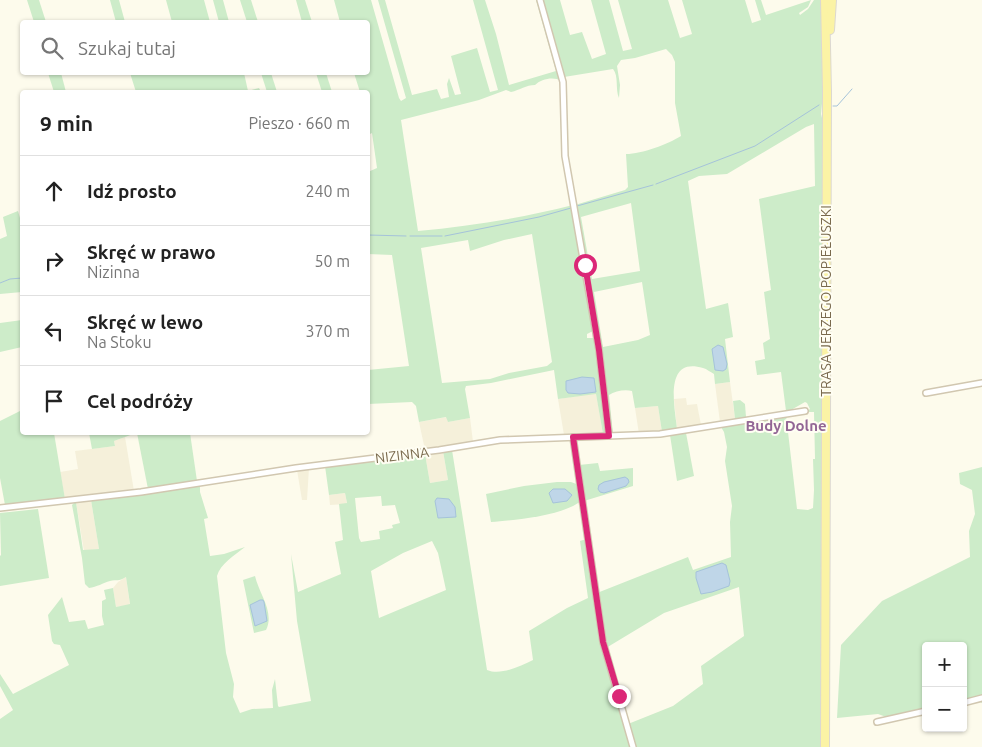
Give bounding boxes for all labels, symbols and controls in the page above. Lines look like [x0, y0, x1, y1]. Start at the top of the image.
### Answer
search box [20, 20, 370, 75]
icon: search [38, 34, 66, 62]
text: Szukaj tutaj [78, 37, 176, 59]
text: 9 min [40, 111, 93, 135]
text: Pieszo · 660 m [248, 114, 350, 132]
icon: ahead [40, 177, 68, 205]
text: Idź prosto [87, 180, 177, 202]
text: 240 m [305, 182, 350, 200]
street label: TRASA JERZEGO POPIEŁUSZKI [818, 205, 834, 397]
text: Skręć w prawo [87, 241, 216, 263]
icon: right [40, 247, 68, 275]
text: 50 m [314, 252, 350, 270]
route start [574, 254, 597, 277]
text: Nizinna [87, 263, 140, 281]
text: Skręć w lewo [87, 311, 203, 333]
icon: left [40, 317, 68, 345]
text: 370 m [305, 322, 350, 340]
text: Na Stoku [87, 333, 152, 351]
icon: arrive [40, 387, 68, 415]
text: Cel podróży [87, 390, 193, 412]
district label: Budy Dolne [745, 417, 827, 434]
street label: NIZINNA [374, 444, 430, 466]
map controls [922, 642, 967, 732]
button: + [922, 642, 967, 687]
route end [608, 685, 631, 708]
button: − [922, 687, 967, 732]

